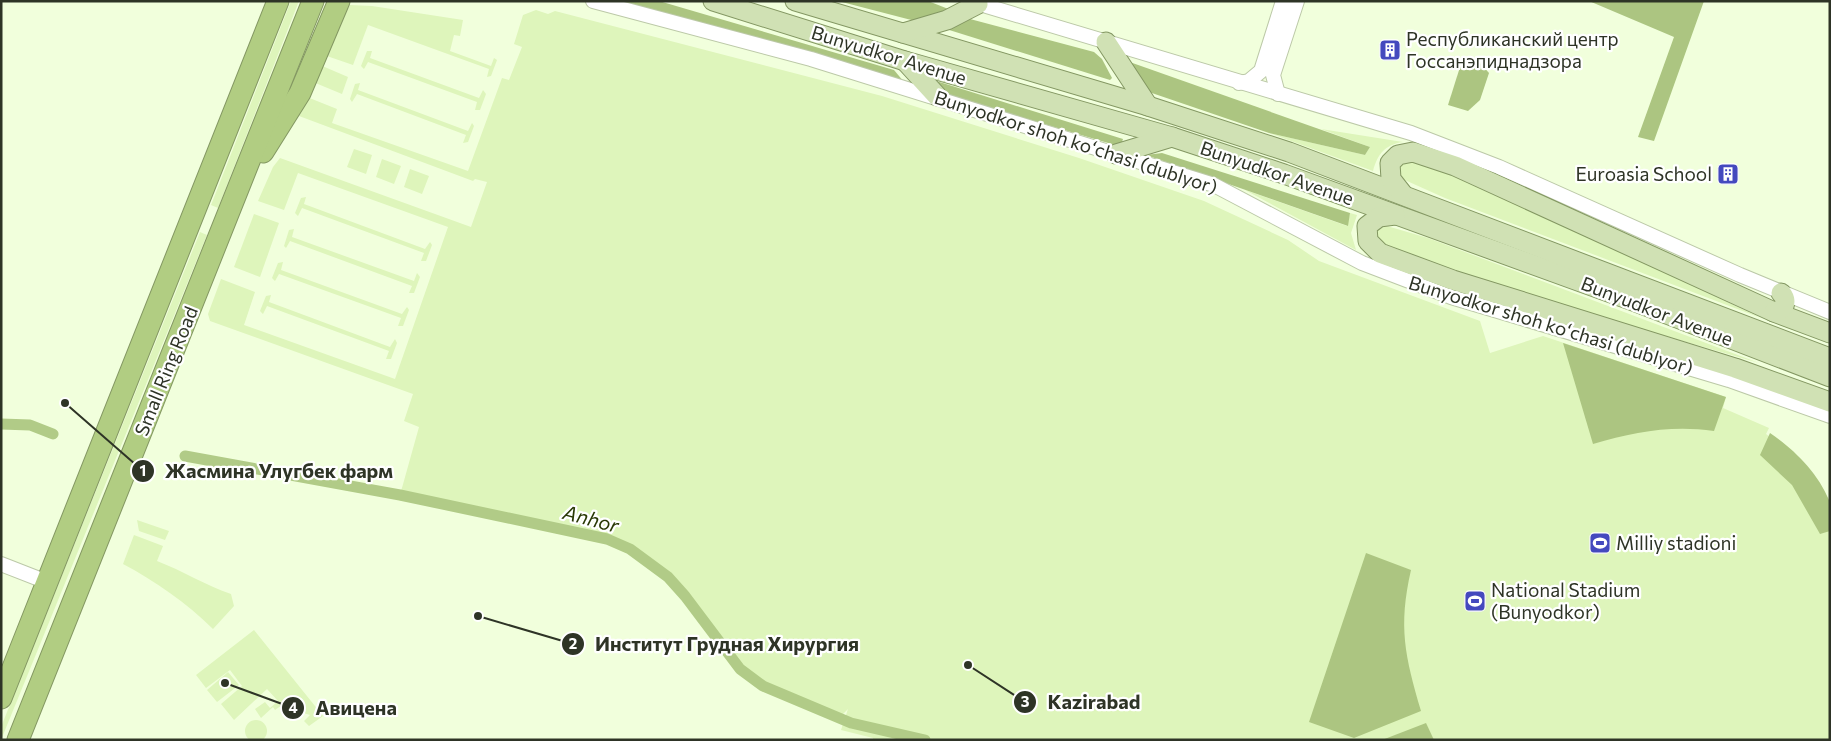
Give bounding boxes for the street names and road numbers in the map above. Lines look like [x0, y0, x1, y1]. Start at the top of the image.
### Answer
street label: Bunyudkor Avenue [809, 20, 969, 89]
street label: Bunyodkor shoh koʻchasi (dublyor) [932, 85, 1221, 198]
street label: Bunyudkor Avenue [1197, 135, 1357, 210]
street label: Bunyodkor shoh koʻchasi (dublyor) [1406, 270, 1696, 379]
street label: Bunyudkor Avenue [1578, 271, 1736, 350]
street label: Small Ring Road [129, 303, 202, 439]

